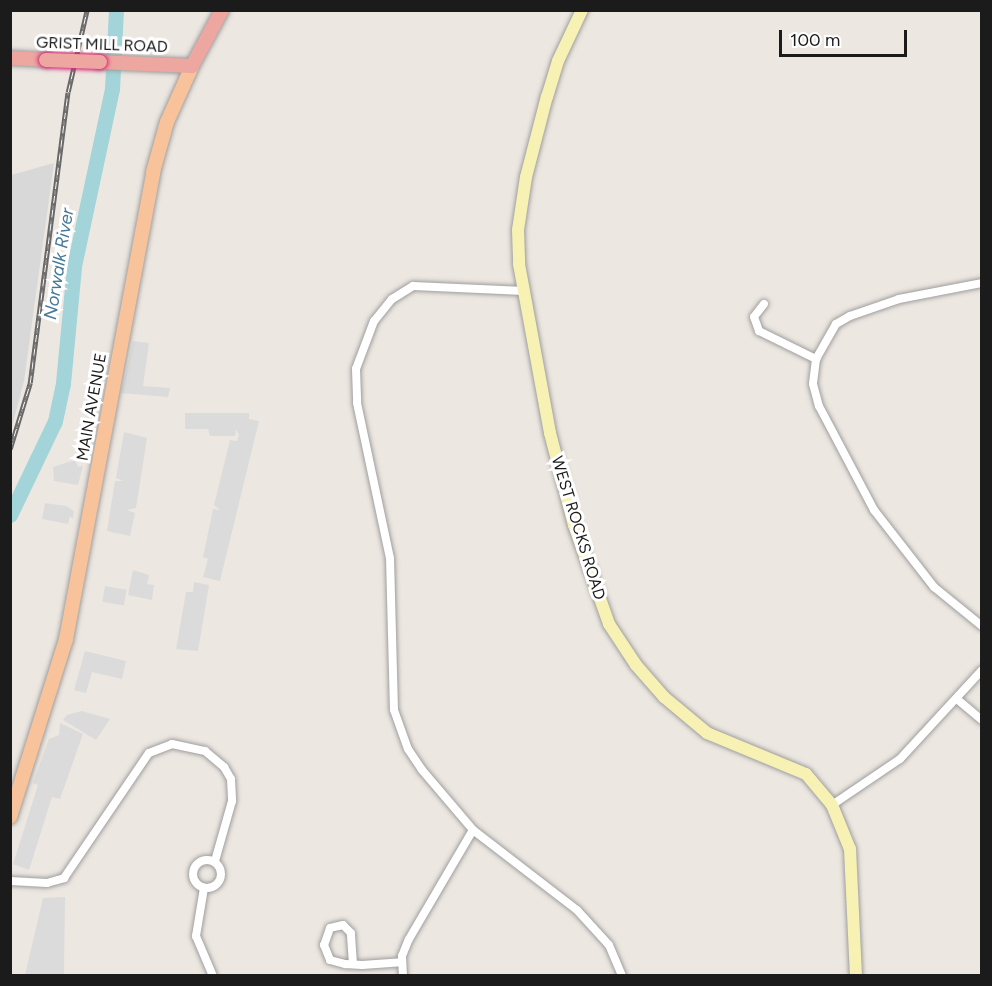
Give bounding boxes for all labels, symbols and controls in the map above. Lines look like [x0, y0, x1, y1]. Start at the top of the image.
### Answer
scale bar [782, 18, 910, 56]
text: 100 m [790, 29, 840, 51]
street label: GRIST MILL ROAD [36, 33, 168, 57]
water label: Norwalk River [40, 207, 78, 321]
street label: MAIN AVENUE [73, 352, 111, 462]
street label: WEST ROCKS ROAD [547, 454, 609, 602]

